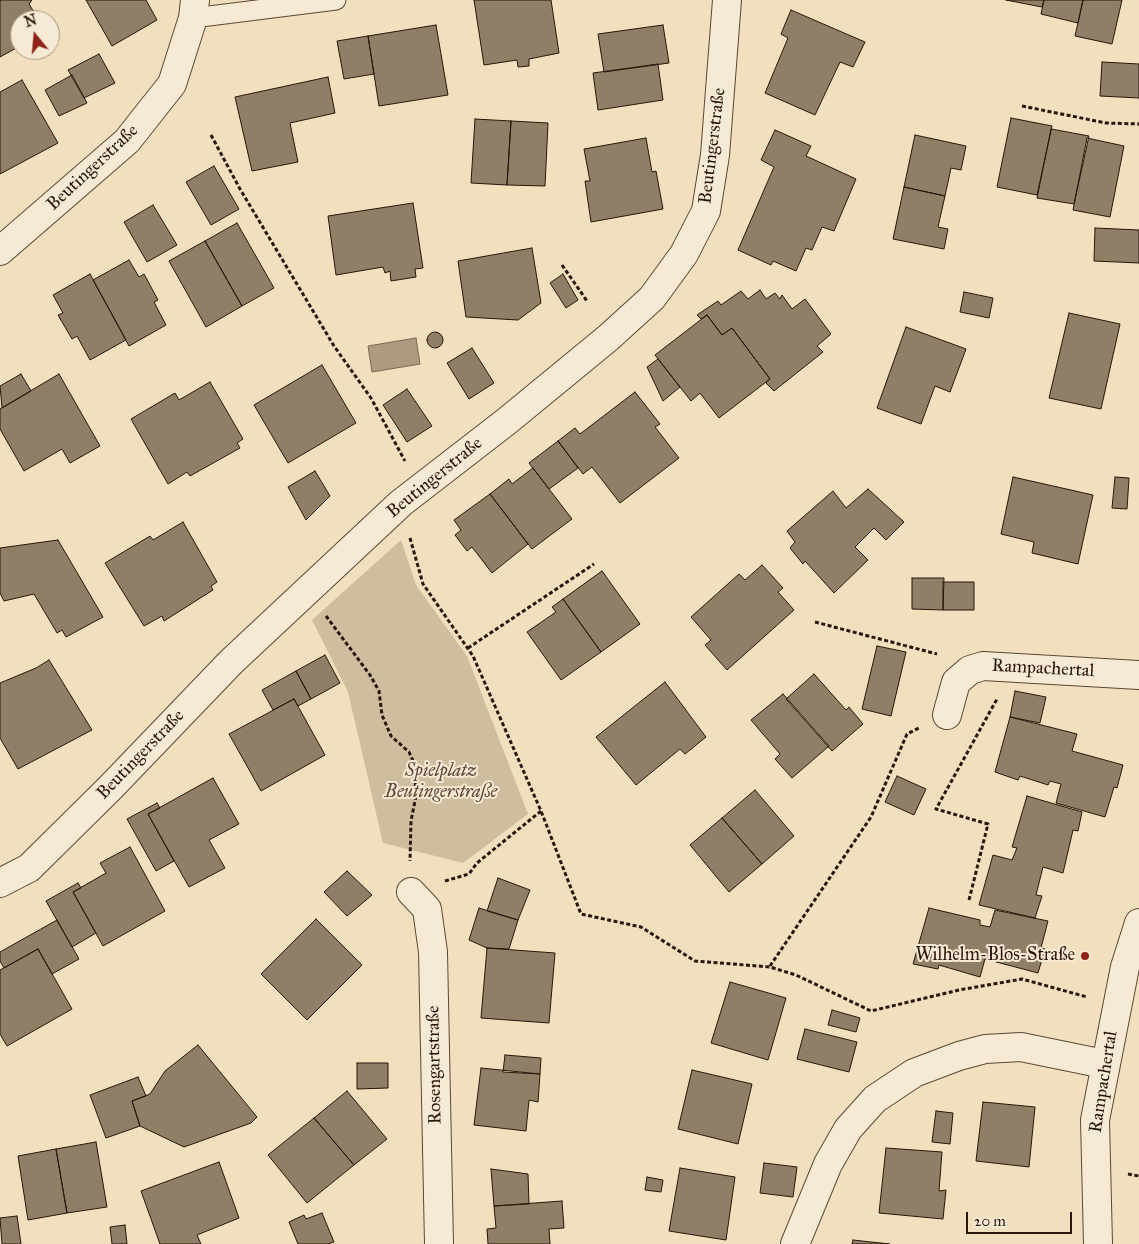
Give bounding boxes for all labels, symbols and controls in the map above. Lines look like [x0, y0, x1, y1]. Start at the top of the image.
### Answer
north arrow [10, 10, 60, 60]
text: N [23, 11, 39, 31]
street label: Beutingerstraße [695, 87, 731, 205]
street label: Beutingerstraße [43, 120, 143, 216]
street label: Beutingerstraße [383, 433, 487, 523]
street label: Rampachertal [991, 656, 1095, 682]
street label: Beutingerstraße [93, 705, 189, 805]
park label: Spielplatz Beutingerstraße [385, 761, 497, 804]
place label: Wilhelm-Blos-Straße [916, 945, 1075, 967]
marker: Wilhelm-Blos-Straße [1079, 950, 1091, 962]
street label: Rosengartstraße [423, 1005, 447, 1125]
street label: Rampachertal [1085, 1030, 1123, 1134]
scale bar [969, 1202, 1075, 1234]
text: 20 m [974, 1212, 1006, 1230]

